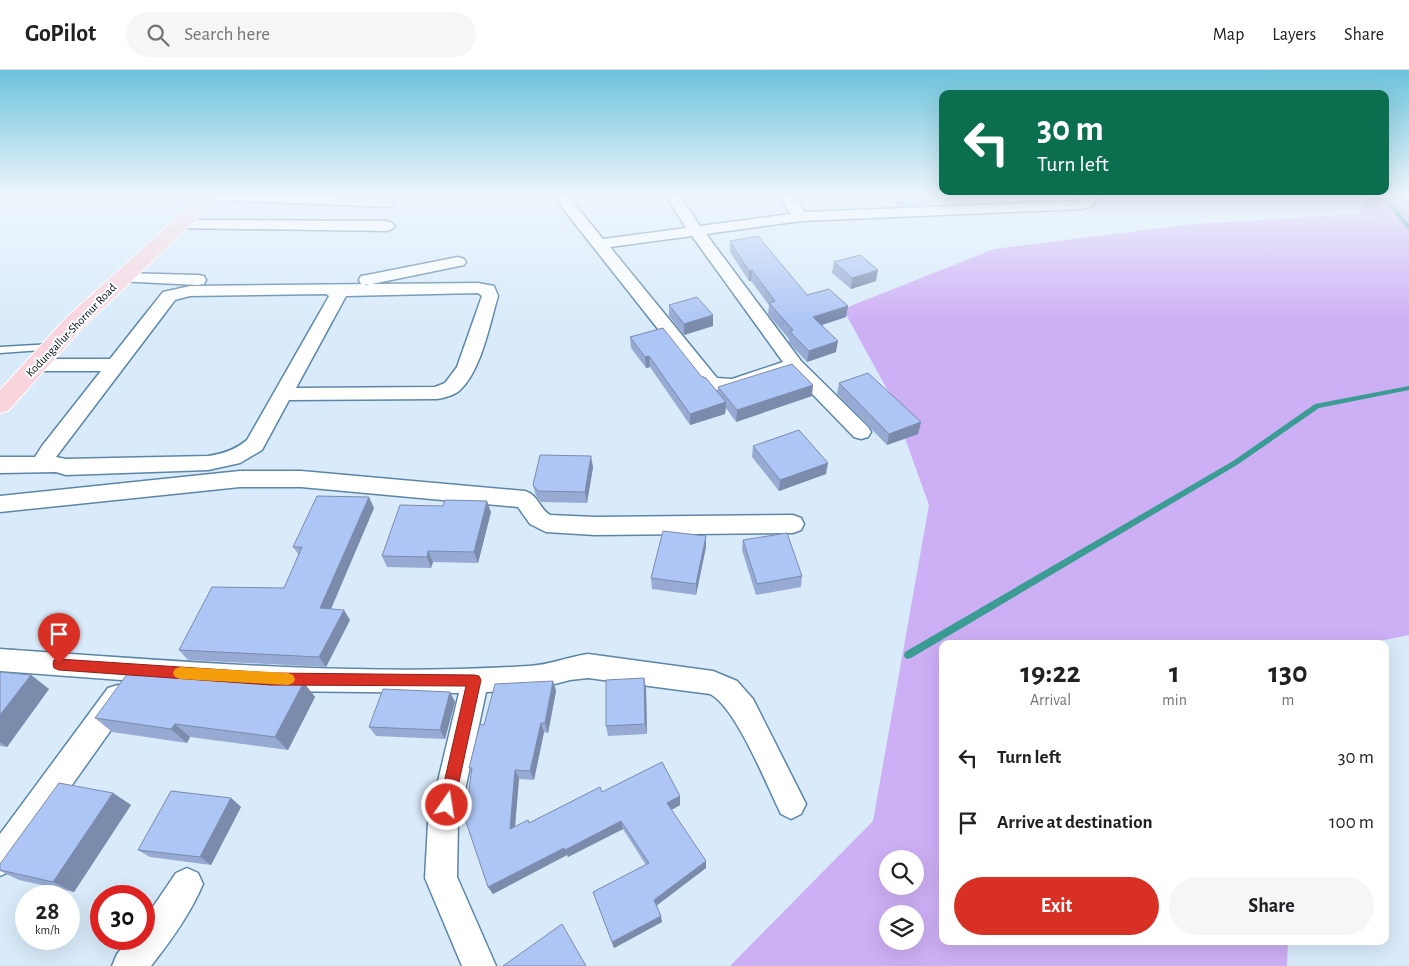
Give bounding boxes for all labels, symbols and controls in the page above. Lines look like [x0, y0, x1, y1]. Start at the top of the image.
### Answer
search box [126, 12, 476, 57]
icon: search [144, 21, 172, 49]
text: GoPilot [25, 22, 96, 46]
text: Search here [184, 25, 270, 44]
text: Map [1213, 26, 1244, 44]
text: Layers [1272, 26, 1316, 44]
text: Share [1344, 26, 1384, 44]
icon: left [954, 110, 1019, 175]
text: 30 m [1037, 112, 1104, 147]
text: Turn left [1037, 153, 1109, 175]
street label: Kodungallur-Shornur Road [24, 281, 118, 379]
pin [38, 613, 80, 664]
icon: arrive [45, 620, 73, 648]
text: 19:22 [1020, 658, 1081, 688]
text: 1 [1169, 658, 1180, 688]
text: 130 [1268, 658, 1308, 688]
text: Arrival [1030, 692, 1071, 708]
text: min [1162, 692, 1187, 708]
text: m [1282, 692, 1294, 708]
icon: left [954, 744, 982, 772]
text: Turn left [997, 748, 1061, 767]
text: 30 m [1338, 748, 1374, 767]
position arrow [420, 778, 472, 830]
icon: arrive [954, 809, 982, 837]
text: Arrive at destination [997, 813, 1153, 832]
text: 100 m [1329, 813, 1374, 832]
map controls [879, 850, 924, 950]
button: search [879, 850, 924, 895]
button: Exit [954, 877, 1159, 935]
button: Share [1169, 877, 1374, 935]
speed limit sign: 30 [90, 885, 155, 950]
text: 28 [35, 899, 60, 924]
button: layers [879, 905, 924, 950]
text: km/h [35, 924, 60, 936]

